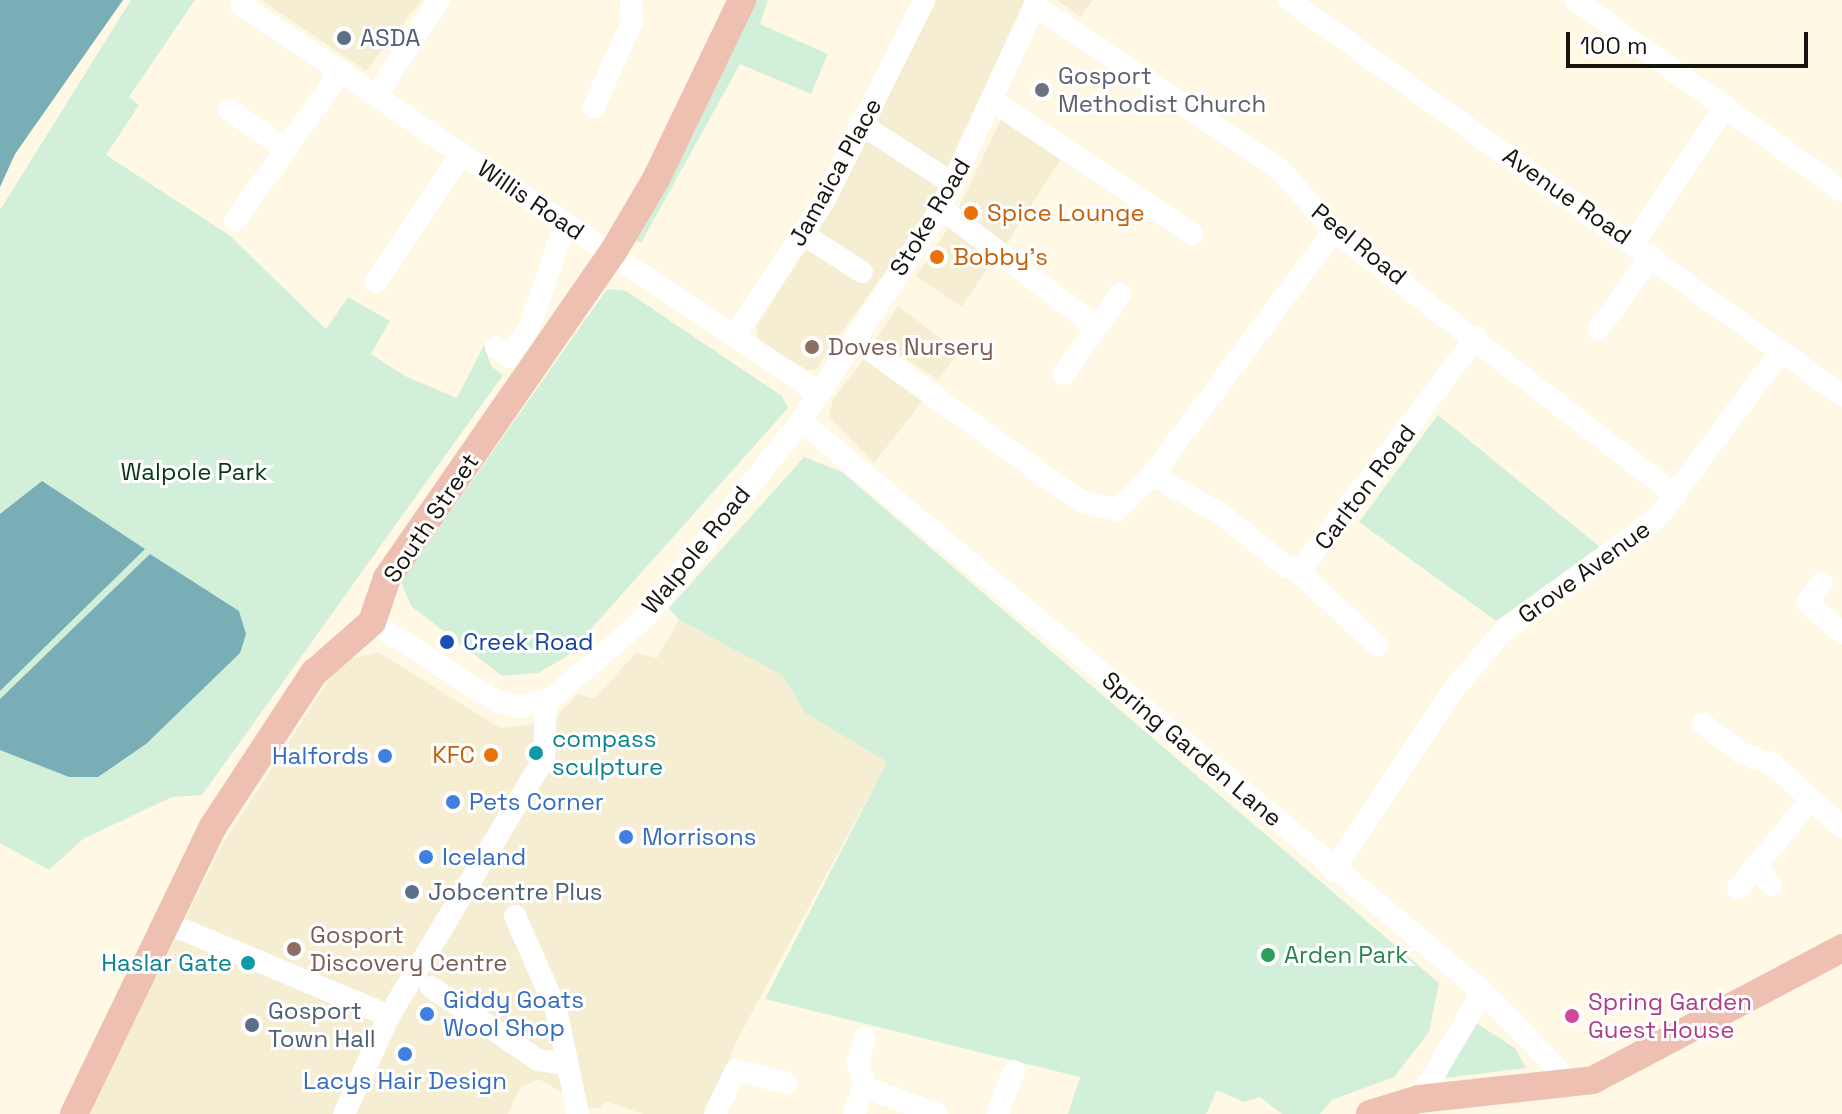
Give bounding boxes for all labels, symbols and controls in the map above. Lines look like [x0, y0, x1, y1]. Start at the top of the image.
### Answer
scale bar [1570, 16, 1812, 66]
place label: ASDA [360, 24, 420, 52]
marker: ASDA [335, 29, 353, 47]
text: 100 m [1580, 30, 1648, 61]
place label: Gosport Methodist Church [1058, 62, 1266, 118]
marker: Gosport Methodist Church [1033, 81, 1051, 99]
street label: Jamaica Place [783, 93, 887, 251]
street label: Avenue Road [1497, 141, 1637, 251]
street label: Stoke Road [884, 153, 976, 281]
street label: Willis Road [472, 154, 590, 246]
street label: Peel Road [1306, 197, 1412, 291]
place label: Spice Lounge [987, 199, 1145, 227]
marker: Spice Lounge [962, 204, 980, 222]
place label: Bobby's [953, 243, 1048, 271]
marker: Bobby's [928, 248, 946, 266]
place label: Doves Nursery [828, 333, 994, 361]
marker: Doves Nursery [803, 338, 821, 356]
street label: Carlton Road [1309, 419, 1421, 555]
street label: South Street [377, 448, 485, 588]
park label: Walpole Park [121, 458, 267, 486]
street label: Walpole Road [636, 480, 756, 620]
street label: Grove Avenue [1512, 514, 1656, 630]
place label: Creek Road [463, 628, 593, 656]
marker: Creek Road [438, 633, 456, 651]
street label: Spring Garden Lane [1096, 665, 1288, 833]
place label: compass sculpture [552, 725, 663, 781]
place label: KFC [432, 741, 475, 769]
place label: Halfords [272, 742, 369, 770]
marker: compass sculpture [527, 744, 545, 762]
marker: KFC [482, 746, 500, 764]
marker: Halfords [376, 747, 394, 765]
place label: Pets Corner [469, 788, 604, 816]
marker: Pets Corner [444, 793, 462, 811]
place label: Morrisons [642, 823, 756, 851]
marker: Morrisons [617, 828, 635, 846]
place label: Iceland [442, 843, 526, 871]
marker: Iceland [417, 848, 435, 866]
place label: Jobcentre Plus [428, 878, 603, 906]
marker: Jobcentre Plus [403, 883, 421, 901]
place label: Gosport Discovery Centre [310, 921, 508, 977]
marker: Gosport Discovery Centre [285, 940, 303, 958]
place label: Arden Park [1284, 941, 1408, 969]
marker: Arden Park [1259, 946, 1277, 964]
place label: Haslar Gate [101, 949, 232, 977]
marker: Haslar Gate [239, 954, 257, 972]
place label: Giddy Goats Wool Shop [443, 986, 584, 1042]
place label: Spring Garden Guest House [1588, 988, 1752, 1044]
place label: Gosport Town Hall [268, 997, 376, 1053]
marker: Giddy Goats Wool Shop [418, 1005, 436, 1023]
marker: Spring Garden Guest House [1563, 1007, 1581, 1025]
marker: Gosport Town Hall [243, 1016, 261, 1034]
marker: Lacys Hair Design [396, 1045, 414, 1063]
place label: Lacys Hair Design [303, 1067, 507, 1095]

